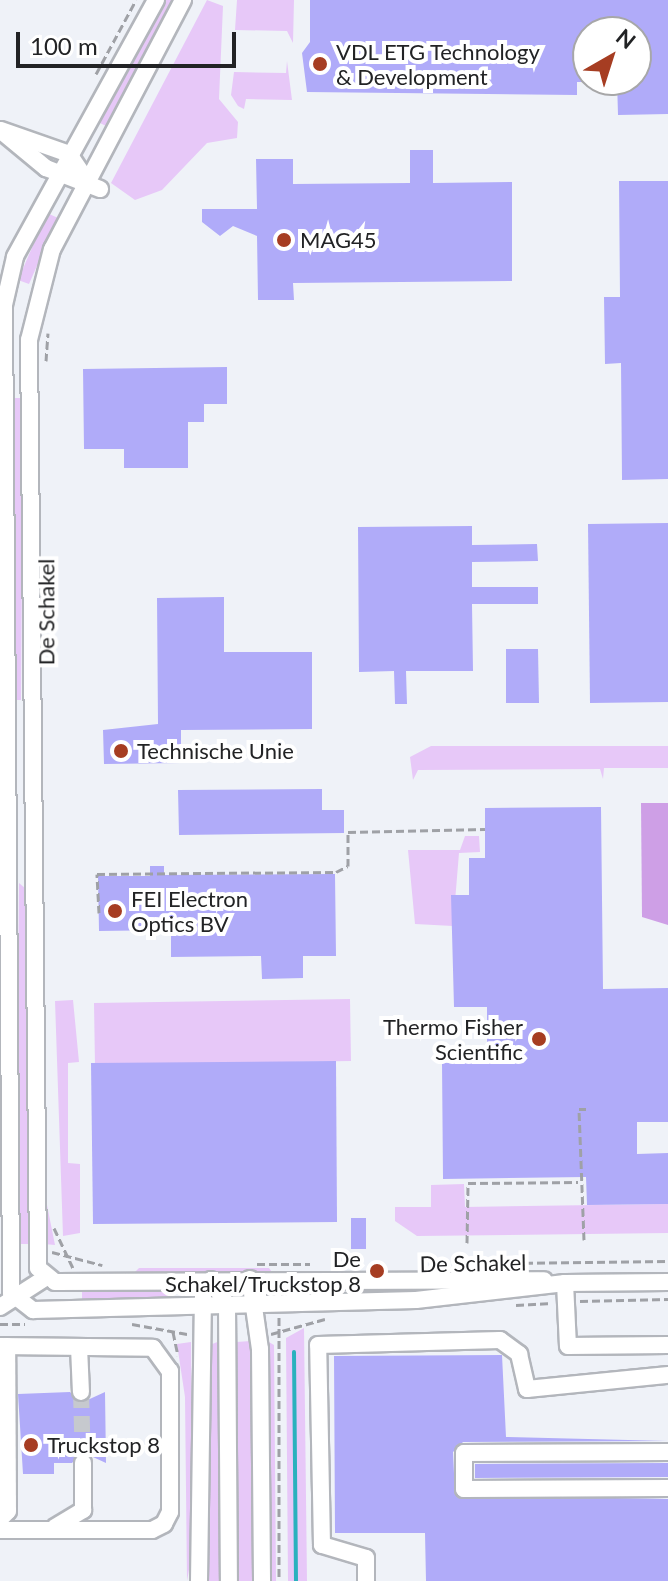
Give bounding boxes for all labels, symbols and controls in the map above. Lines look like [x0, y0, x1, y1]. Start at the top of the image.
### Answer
scale bar [20, 16, 240, 66]
north arrow [572, 16, 652, 96]
text: N [611, 23, 641, 54]
text: 100 m [30, 31, 98, 60]
place label: VDL ETG Technology & Development [336, 38, 541, 90]
marker: VDL ETG Technology & Development [311, 55, 329, 73]
place label: MAG45 [300, 227, 377, 253]
marker: MAG45 [275, 231, 293, 249]
street label: De Schakel [33, 559, 59, 665]
place label: Technische Unie [137, 738, 294, 764]
marker: Technische Unie [112, 742, 130, 760]
place label: FEI Electron Optics BV [131, 885, 248, 936]
marker: FEI Electron Optics BV [106, 902, 124, 920]
place label: Thermo Fisher Scientific [383, 1013, 523, 1064]
marker: Thermo Fisher Scientific [530, 1030, 548, 1048]
place label: De Schakel/Truckstop 8 [165, 1245, 361, 1296]
street label: De Schakel [419, 1249, 527, 1277]
marker: De Schakel/Truckstop 8 [368, 1262, 386, 1280]
place label: Truckstop 8 [47, 1432, 160, 1458]
marker: Truckstop 8 [22, 1436, 40, 1454]

